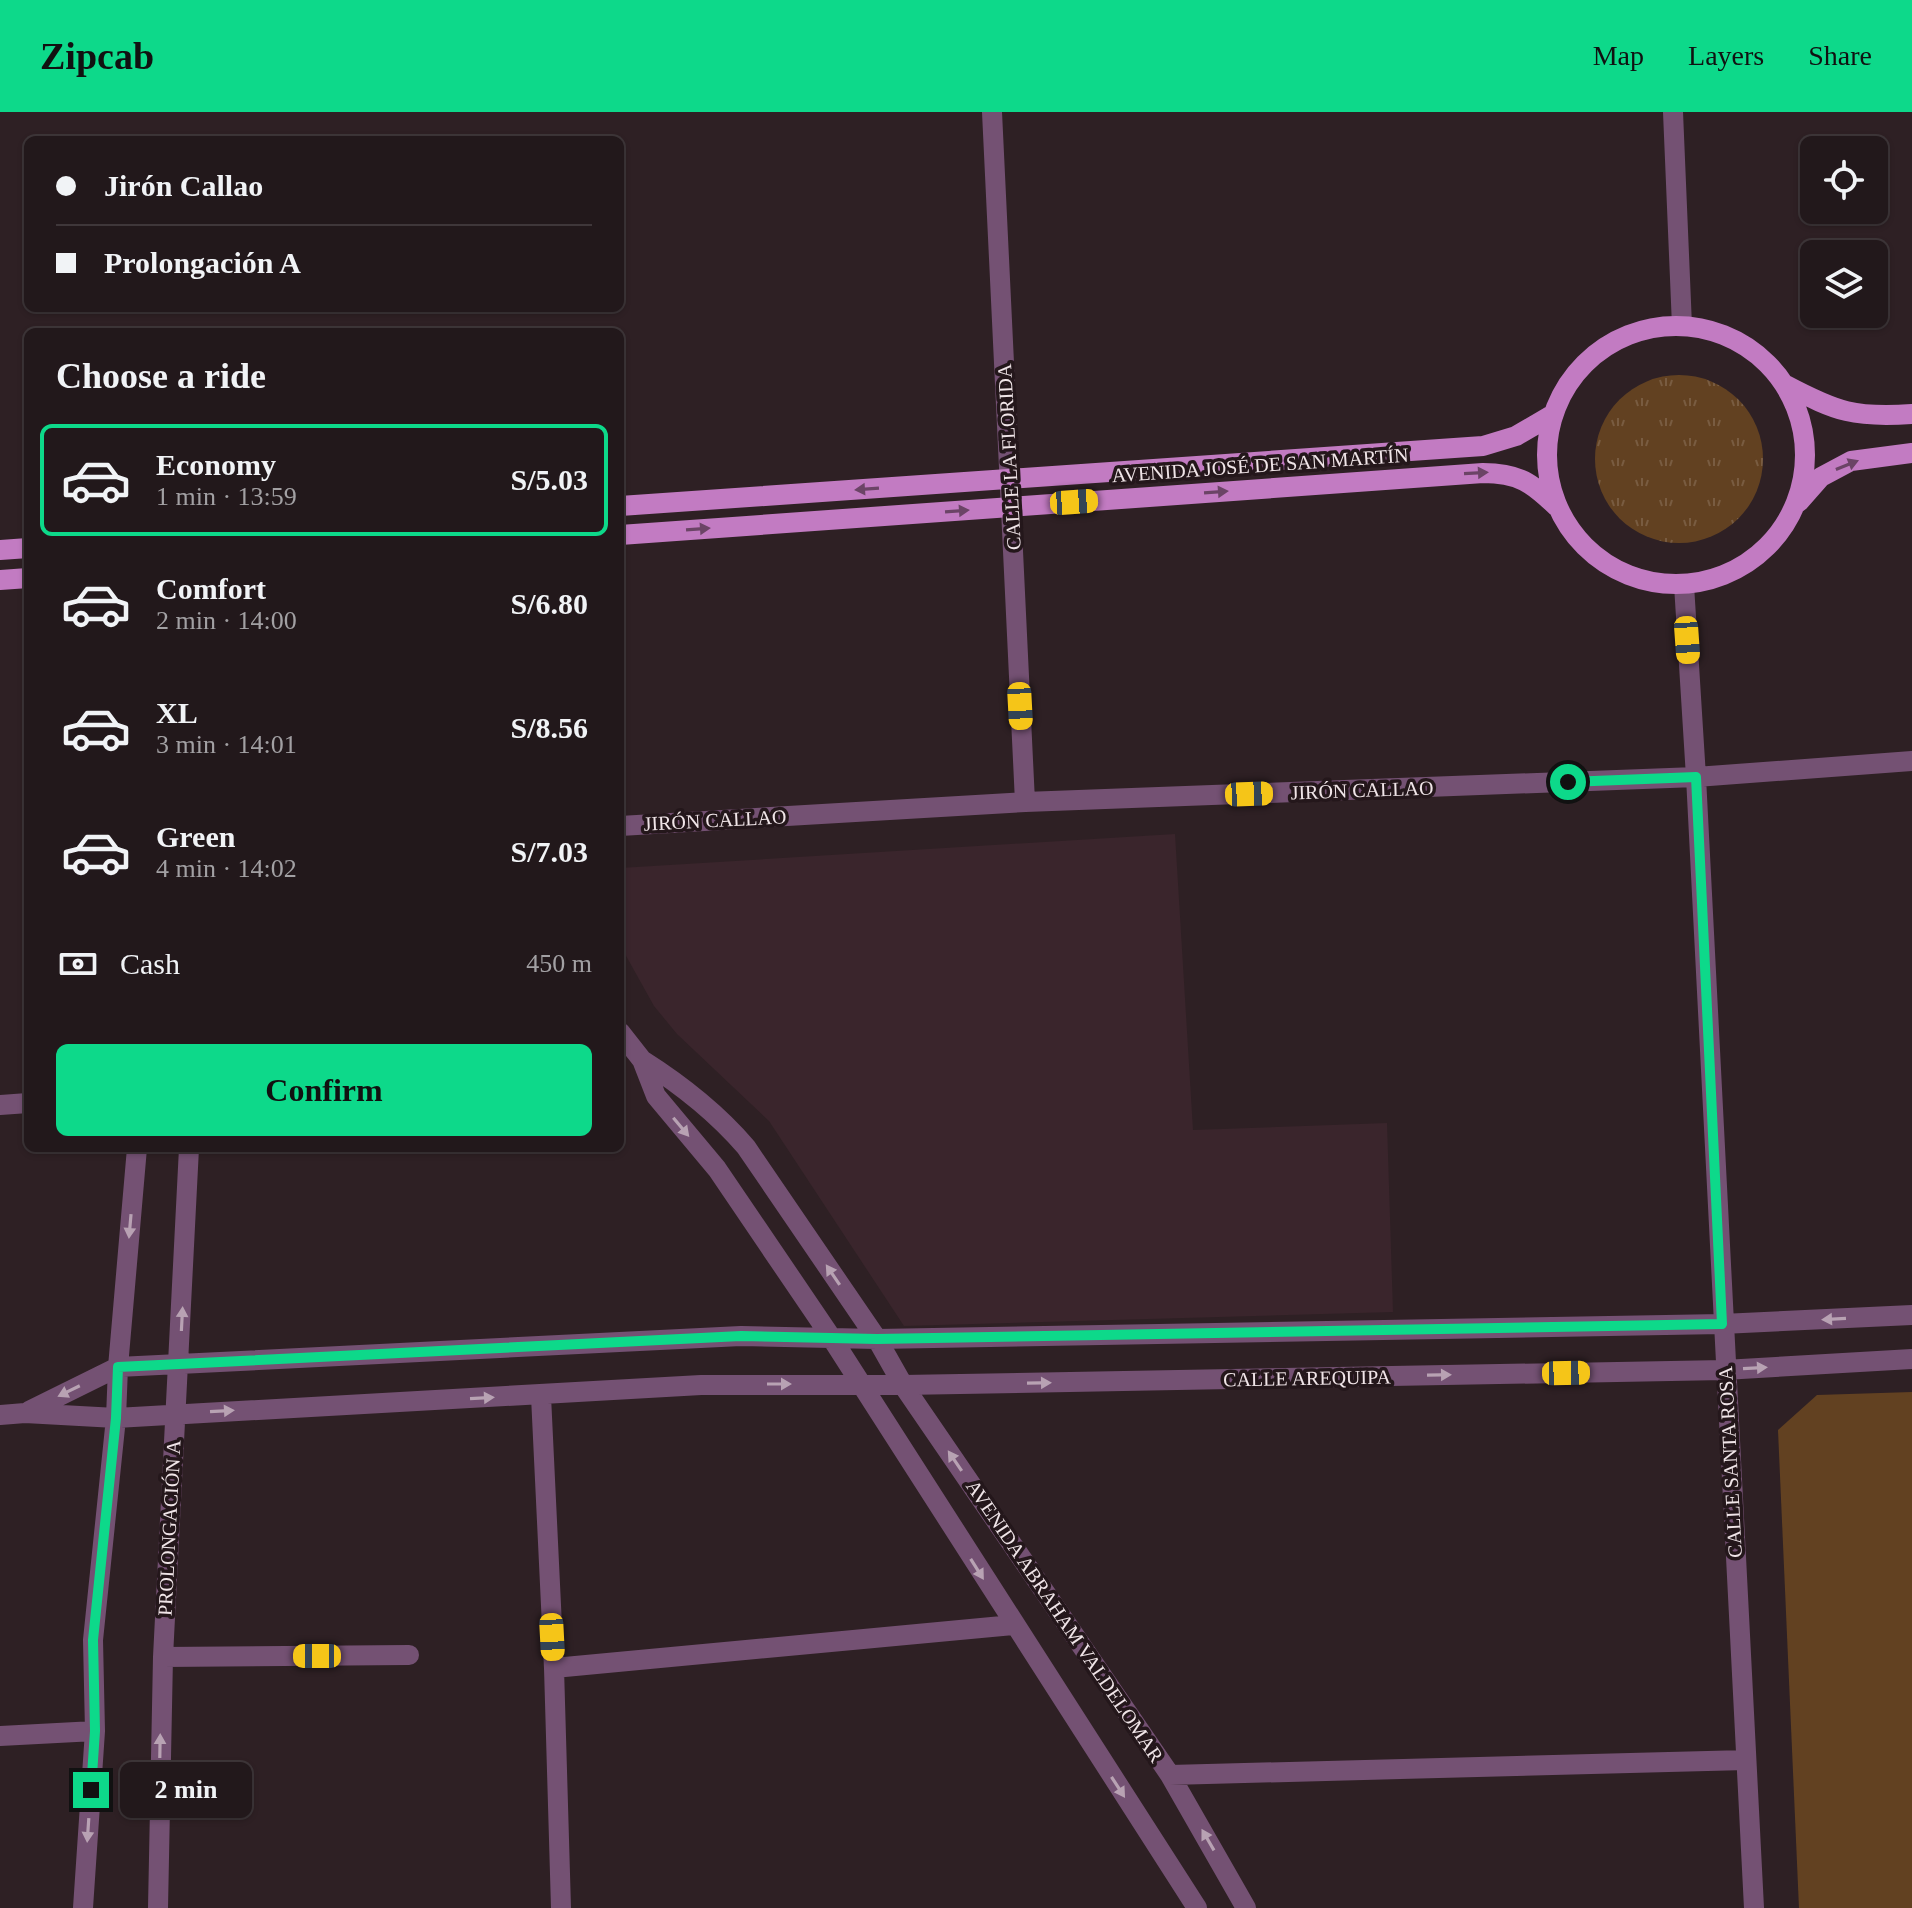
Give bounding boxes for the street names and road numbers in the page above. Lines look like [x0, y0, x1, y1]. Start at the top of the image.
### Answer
street label: CALLE LA FLORIDA [993, 363, 1025, 551]
street label: AVENIDA JOSÉ DE SAN MARTÍN [1111, 444, 1409, 486]
street label: JIRÓN CALLAO [1290, 776, 1434, 803]
street label: JIRÓN CALLAO [643, 804, 787, 835]
street label: CALLE SANTA ROSA [1714, 1365, 1746, 1558]
street label: CALLE AREQUIPA [1223, 1366, 1392, 1390]
street label: PROLONGACIÓN A [152, 1439, 185, 1617]
street label: AVENIDA ABRAHAM VALDELOMAR [962, 1476, 1168, 1767]

